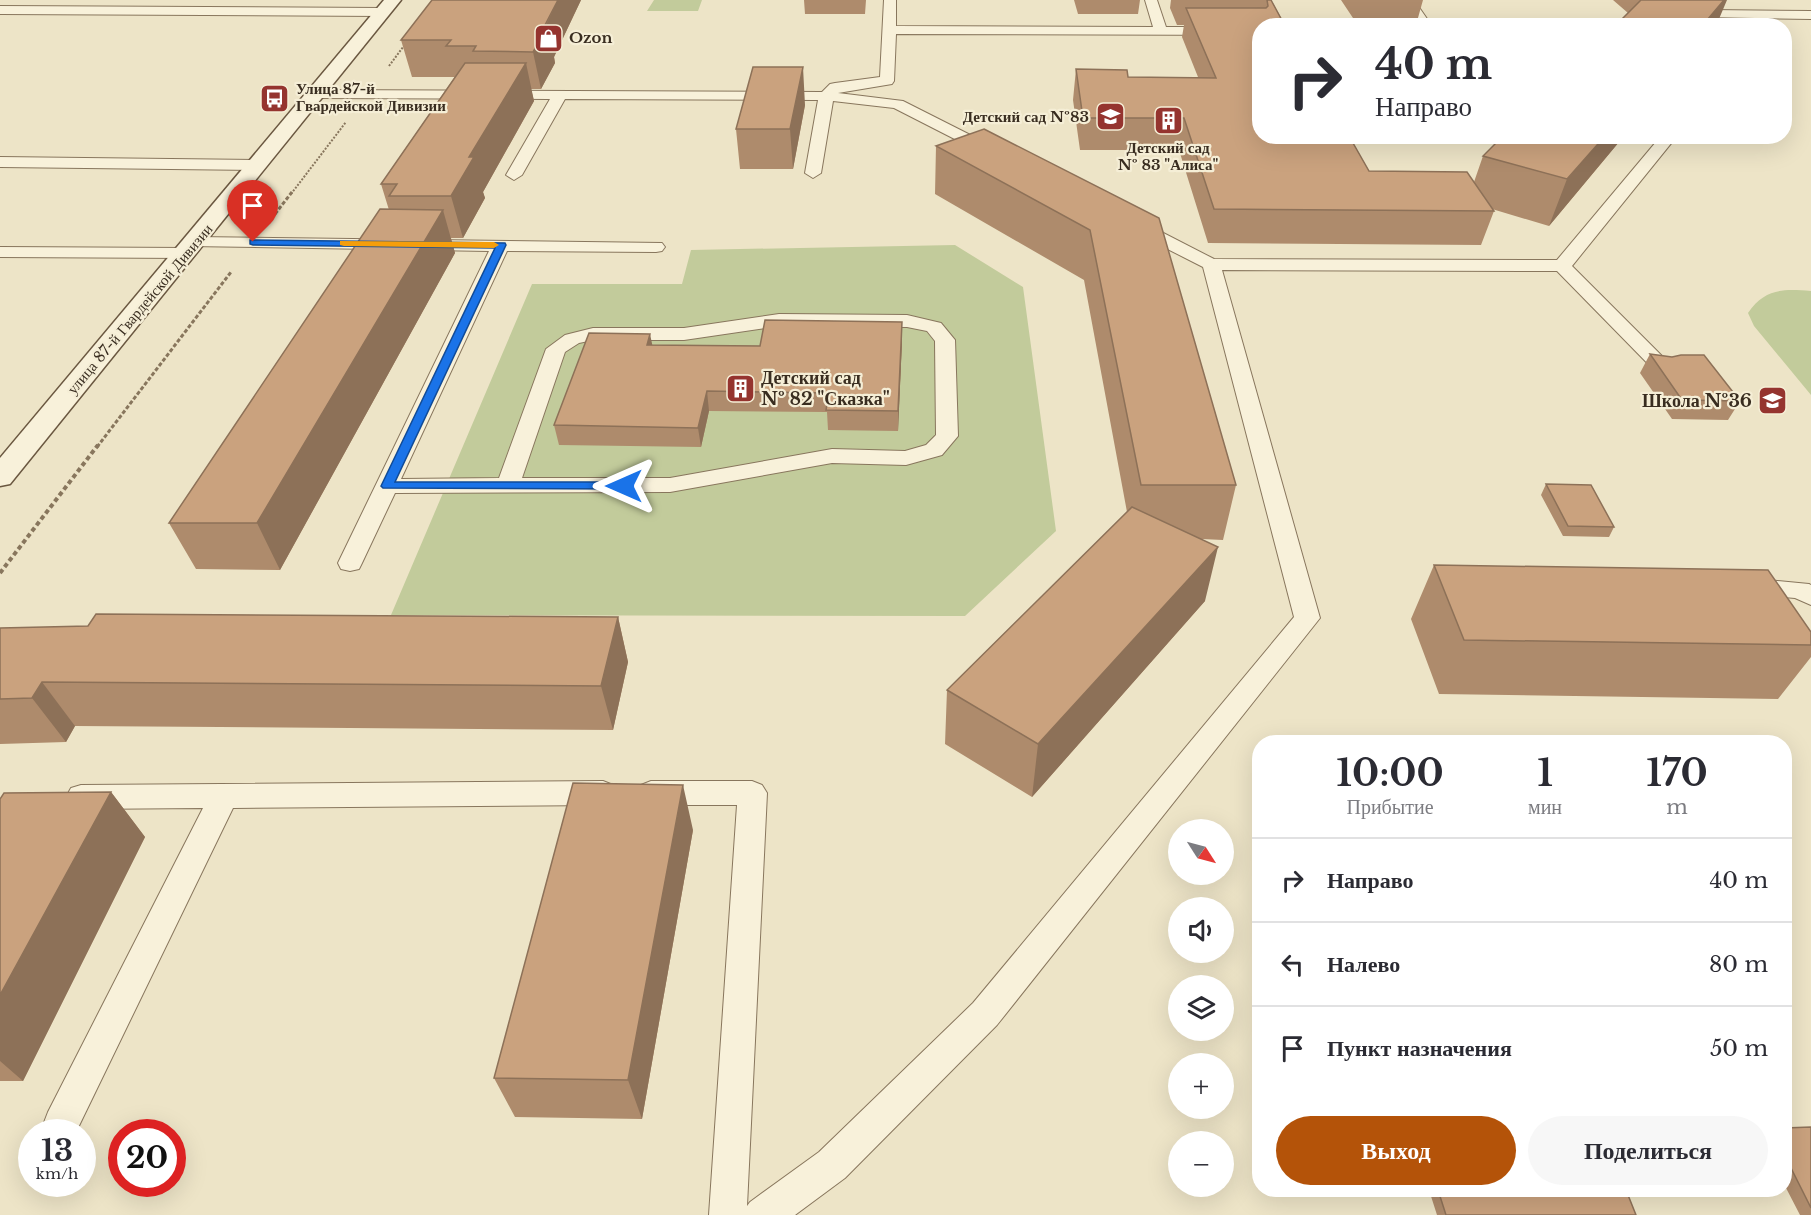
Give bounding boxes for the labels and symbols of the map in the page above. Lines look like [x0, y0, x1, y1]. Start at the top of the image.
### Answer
shop icon: Ozon [532, 22, 564, 54]
place label: Ozon [569, 28, 612, 47]
place label: Улица 87-й Гвардейской Дивизии [296, 79, 446, 115]
bus stop icon: Улица 87-й Гвардейской Дивизии [259, 82, 291, 114]
school or university icon: Детский сад №83 [1094, 101, 1126, 133]
building icon: Детский сад № 83 "Алиса" [1152, 105, 1184, 137]
place label: Детский сад №83 [963, 107, 1089, 126]
place label: Детский сад № 83 "Алиса" [1118, 138, 1218, 174]
pin [227, 180, 278, 242]
street label: улица 87-й Гвардейской Дивизии [63, 220, 217, 398]
place label: Детский сад № 82 "Сказка" [761, 367, 890, 410]
building icon: Детский сад № 82 "Сказка" [724, 372, 756, 404]
school or university icon: Школа №36 [1757, 385, 1789, 417]
place label: Школа №36 [1642, 390, 1752, 412]
position arrow [592, 454, 656, 518]
north arrow [1168, 819, 1234, 885]
speed limit sign: 20 [108, 1119, 186, 1197]

